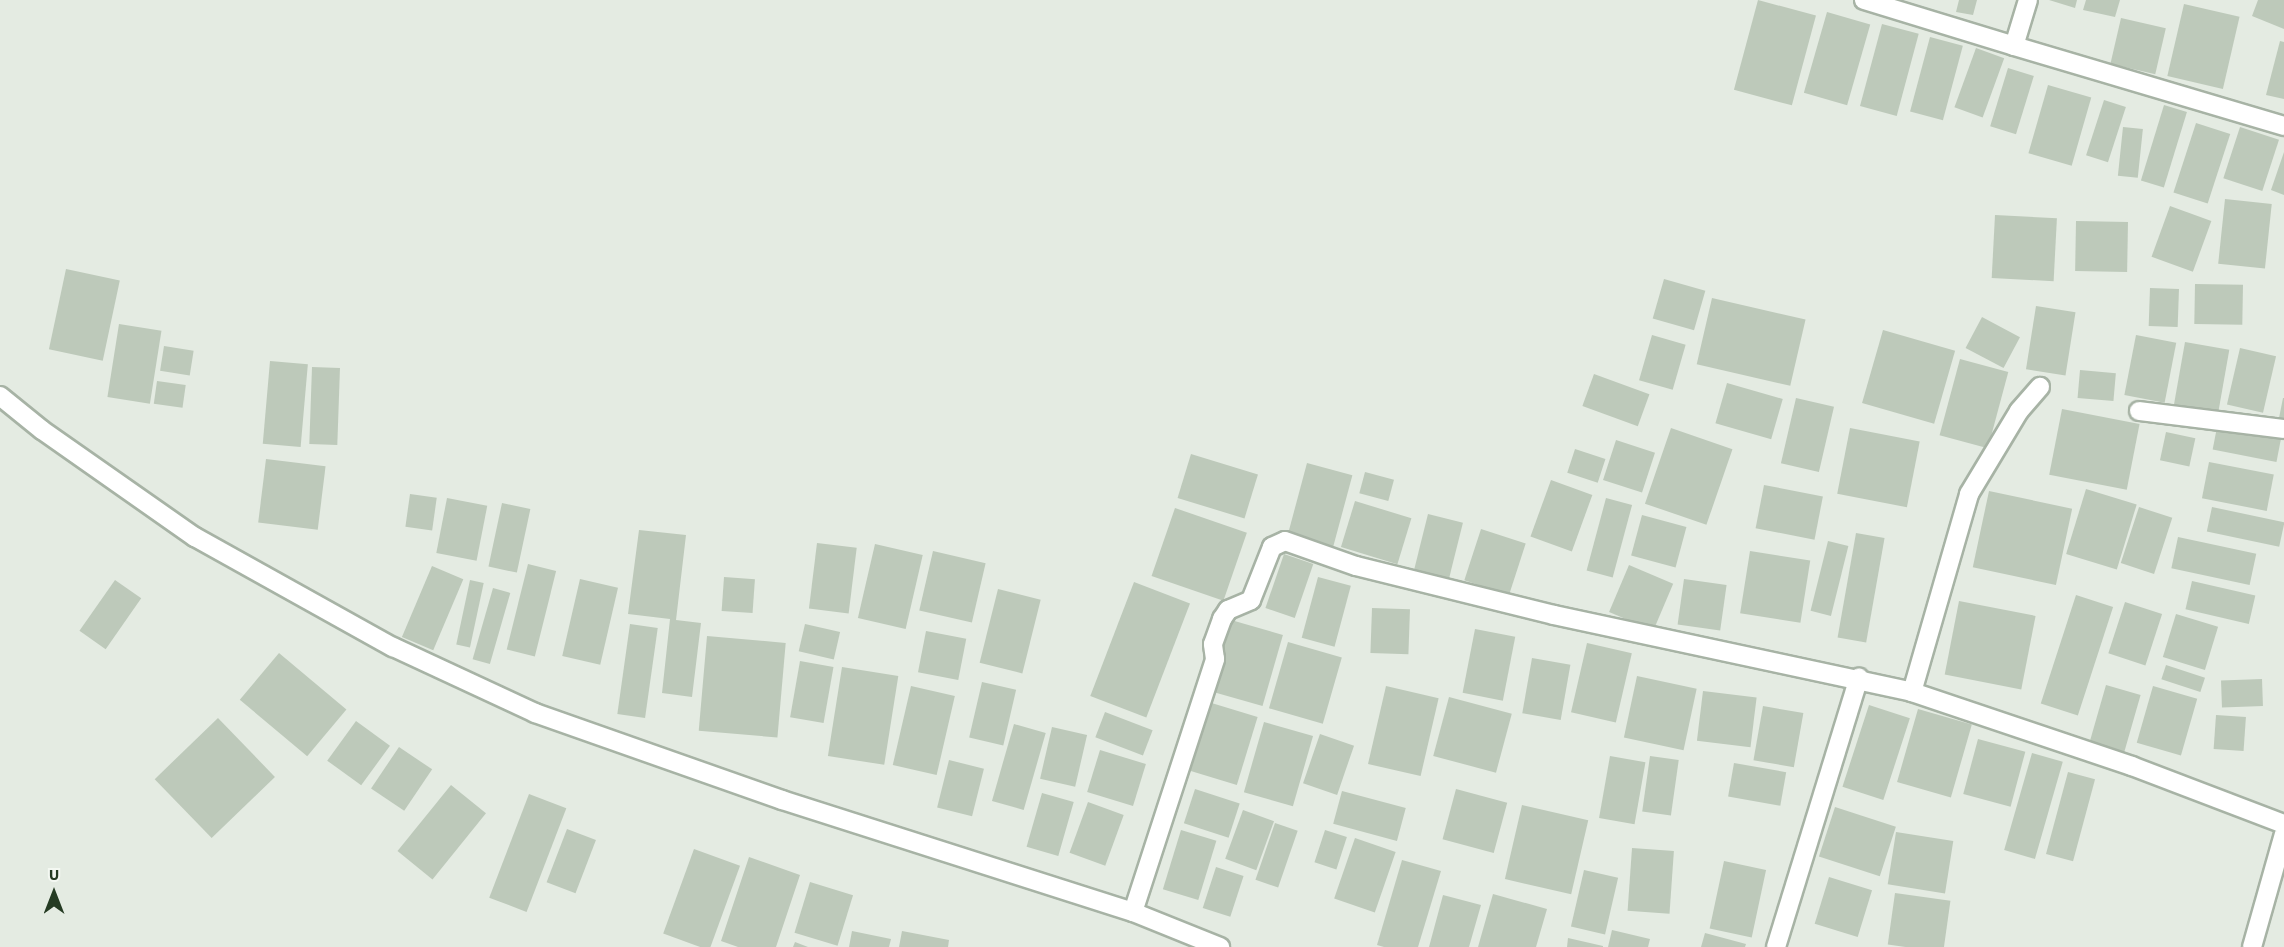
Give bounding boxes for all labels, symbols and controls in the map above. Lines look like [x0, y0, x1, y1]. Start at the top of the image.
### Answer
north arrow [24, 863, 84, 923]
text: U [49, 864, 59, 886]

